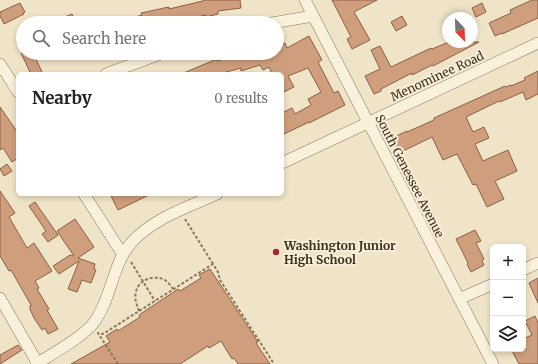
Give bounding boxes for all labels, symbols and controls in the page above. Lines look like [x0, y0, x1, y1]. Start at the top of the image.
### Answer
north arrow [442, 12, 478, 48]
search box [16, 16, 284, 60]
icon: search [30, 27, 52, 49]
text: Search here [62, 29, 146, 48]
street label: Menominee Road [388, 48, 486, 104]
text: Nearby [32, 87, 92, 109]
text: 0 results [214, 90, 268, 107]
street label: South Genessee Avenue [372, 112, 448, 240]
place label: Washington Junior High School [283, 238, 396, 267]
map controls [490, 244, 526, 352]
button: + [490, 244, 526, 280]
marker: Washington Junior High School [271, 247, 281, 257]
button: − [490, 280, 526, 316]
button: layers [490, 316, 526, 352]

